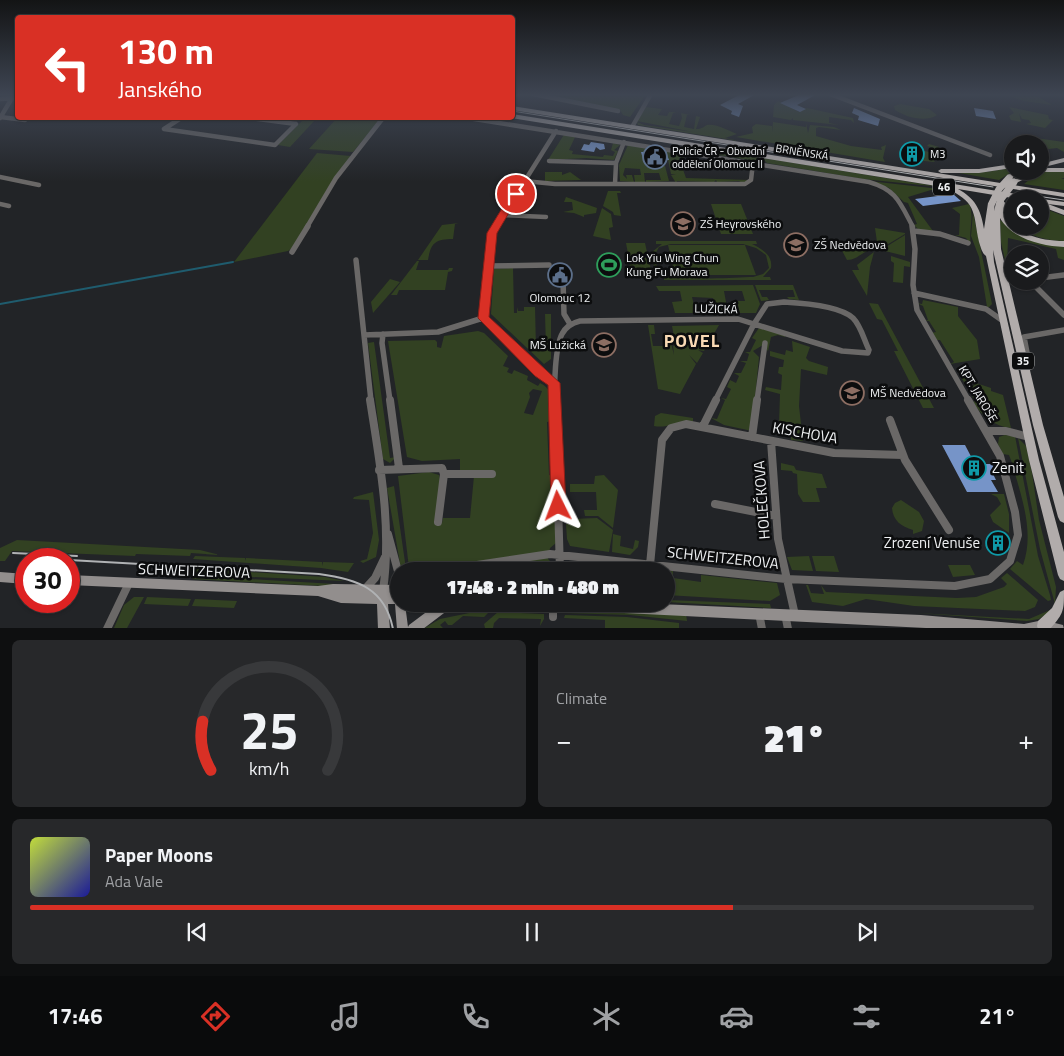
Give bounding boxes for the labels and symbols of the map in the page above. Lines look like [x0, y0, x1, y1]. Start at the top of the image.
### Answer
street label: BRNĚNSKÁ [774, 140, 830, 164]
building icon: M3 [899, 141, 925, 167]
place label: Policie ČR - Obvodní oddělení Olomouc II [672, 143, 767, 172]
public building icon: Policie ČR - Obvodní oddělení Olomouc II [642, 144, 668, 170]
place label: M3 [930, 146, 945, 162]
pin [495, 173, 537, 215]
road number: 46 [933, 178, 955, 196]
school or university icon: ZŠ Heyrovského [670, 211, 696, 237]
place label: ZŠ Heyrovského [700, 214, 781, 233]
school or university icon: ZŠ Nedvědova [783, 232, 809, 258]
place label: ZŠ Nedvědova [814, 235, 886, 254]
place label: Lok Yiu Wing Chun Kung Fu Morava [626, 248, 719, 281]
sports icon: Lok Yiu Wing Chun Kung Fu Morava [596, 252, 622, 278]
public building icon: Olomouc 12 [547, 262, 573, 288]
place label: Olomouc 12 [529, 288, 591, 307]
street label: LUŽICKÁ [694, 299, 738, 318]
district label: POVEL [664, 327, 720, 354]
school or university icon: MŠ Lužická [591, 332, 617, 358]
place label: MŠ Lužická [530, 335, 586, 354]
road number: 35 [1012, 352, 1034, 370]
street label: KPT. JAROŠE [954, 362, 1003, 426]
school or university icon: MŠ Nedvědova [839, 380, 865, 406]
place label: MŠ Nedvědova [870, 383, 946, 402]
street label: KISCHOVA [771, 415, 839, 450]
building icon: Zenit [961, 455, 987, 481]
place label: Zenit [992, 456, 1025, 479]
street label: HOLEČKOVA [747, 460, 776, 540]
position arrow [531, 479, 583, 531]
building icon: Zrození Venuše [985, 530, 1011, 556]
place label: Zrození Venuše [884, 531, 980, 554]
street label: SCHWEITZEROVA [666, 540, 780, 575]
speed limit sign: 30 [15, 548, 80, 613]
street label: SCHWEITZEROVA [138, 557, 251, 584]

